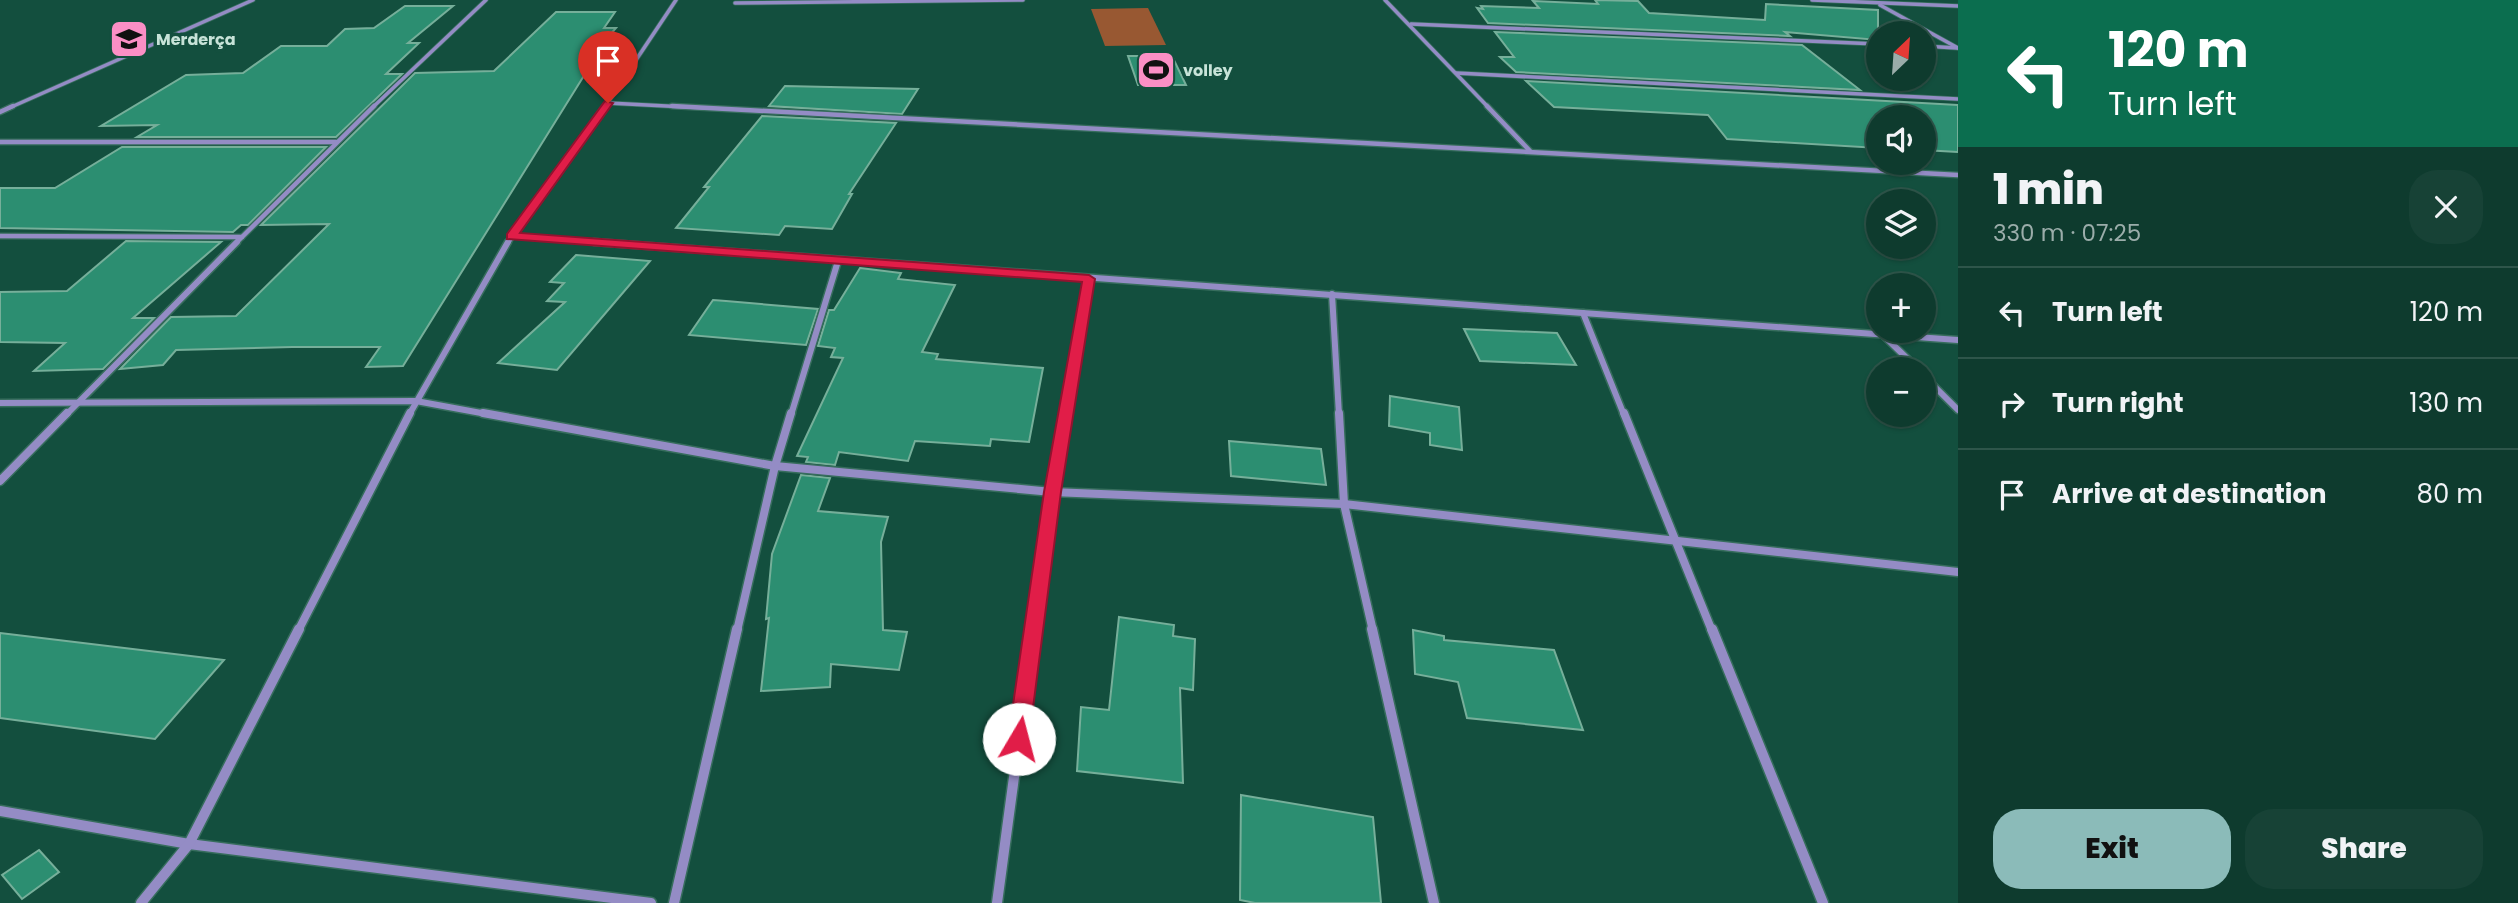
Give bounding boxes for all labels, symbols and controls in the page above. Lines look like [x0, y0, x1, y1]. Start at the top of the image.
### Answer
text: 120 m [2108, 16, 2249, 84]
school or university icon: Merderça [108, 18, 150, 60]
north arrow [1866, 21, 1936, 91]
map controls [1866, 21, 1936, 427]
place label: Merderça [156, 28, 236, 51]
icon: left [1993, 28, 2084, 119]
pin [578, 31, 638, 103]
icon: arrive [589, 42, 627, 80]
sports icon: volley [1135, 49, 1177, 91]
place label: volley [1183, 59, 1234, 82]
text: Turn left [2108, 81, 2237, 126]
button: sound [1866, 105, 1936, 175]
text: 1 min [1993, 160, 2104, 219]
button: close [2409, 170, 2483, 244]
button: layers [1866, 189, 1936, 259]
text: 330 m · 07:25 [1993, 217, 2141, 249]
button: + [1866, 273, 1936, 343]
icon: left [1993, 294, 2031, 332]
text: Turn left [2052, 294, 2163, 330]
text: 120 m [2410, 294, 2483, 330]
button: − [1866, 357, 1936, 427]
icon: right [1993, 385, 2031, 423]
text: Turn right [2052, 385, 2184, 421]
text: 130 m [2409, 385, 2483, 421]
icon: arrive [1993, 476, 2031, 514]
text: Arrive at destination [2052, 476, 2327, 512]
text: 80 m [2417, 476, 2483, 512]
position arrow [982, 702, 1056, 776]
button: Exit [1993, 809, 2231, 889]
button: Share [2245, 809, 2483, 889]

